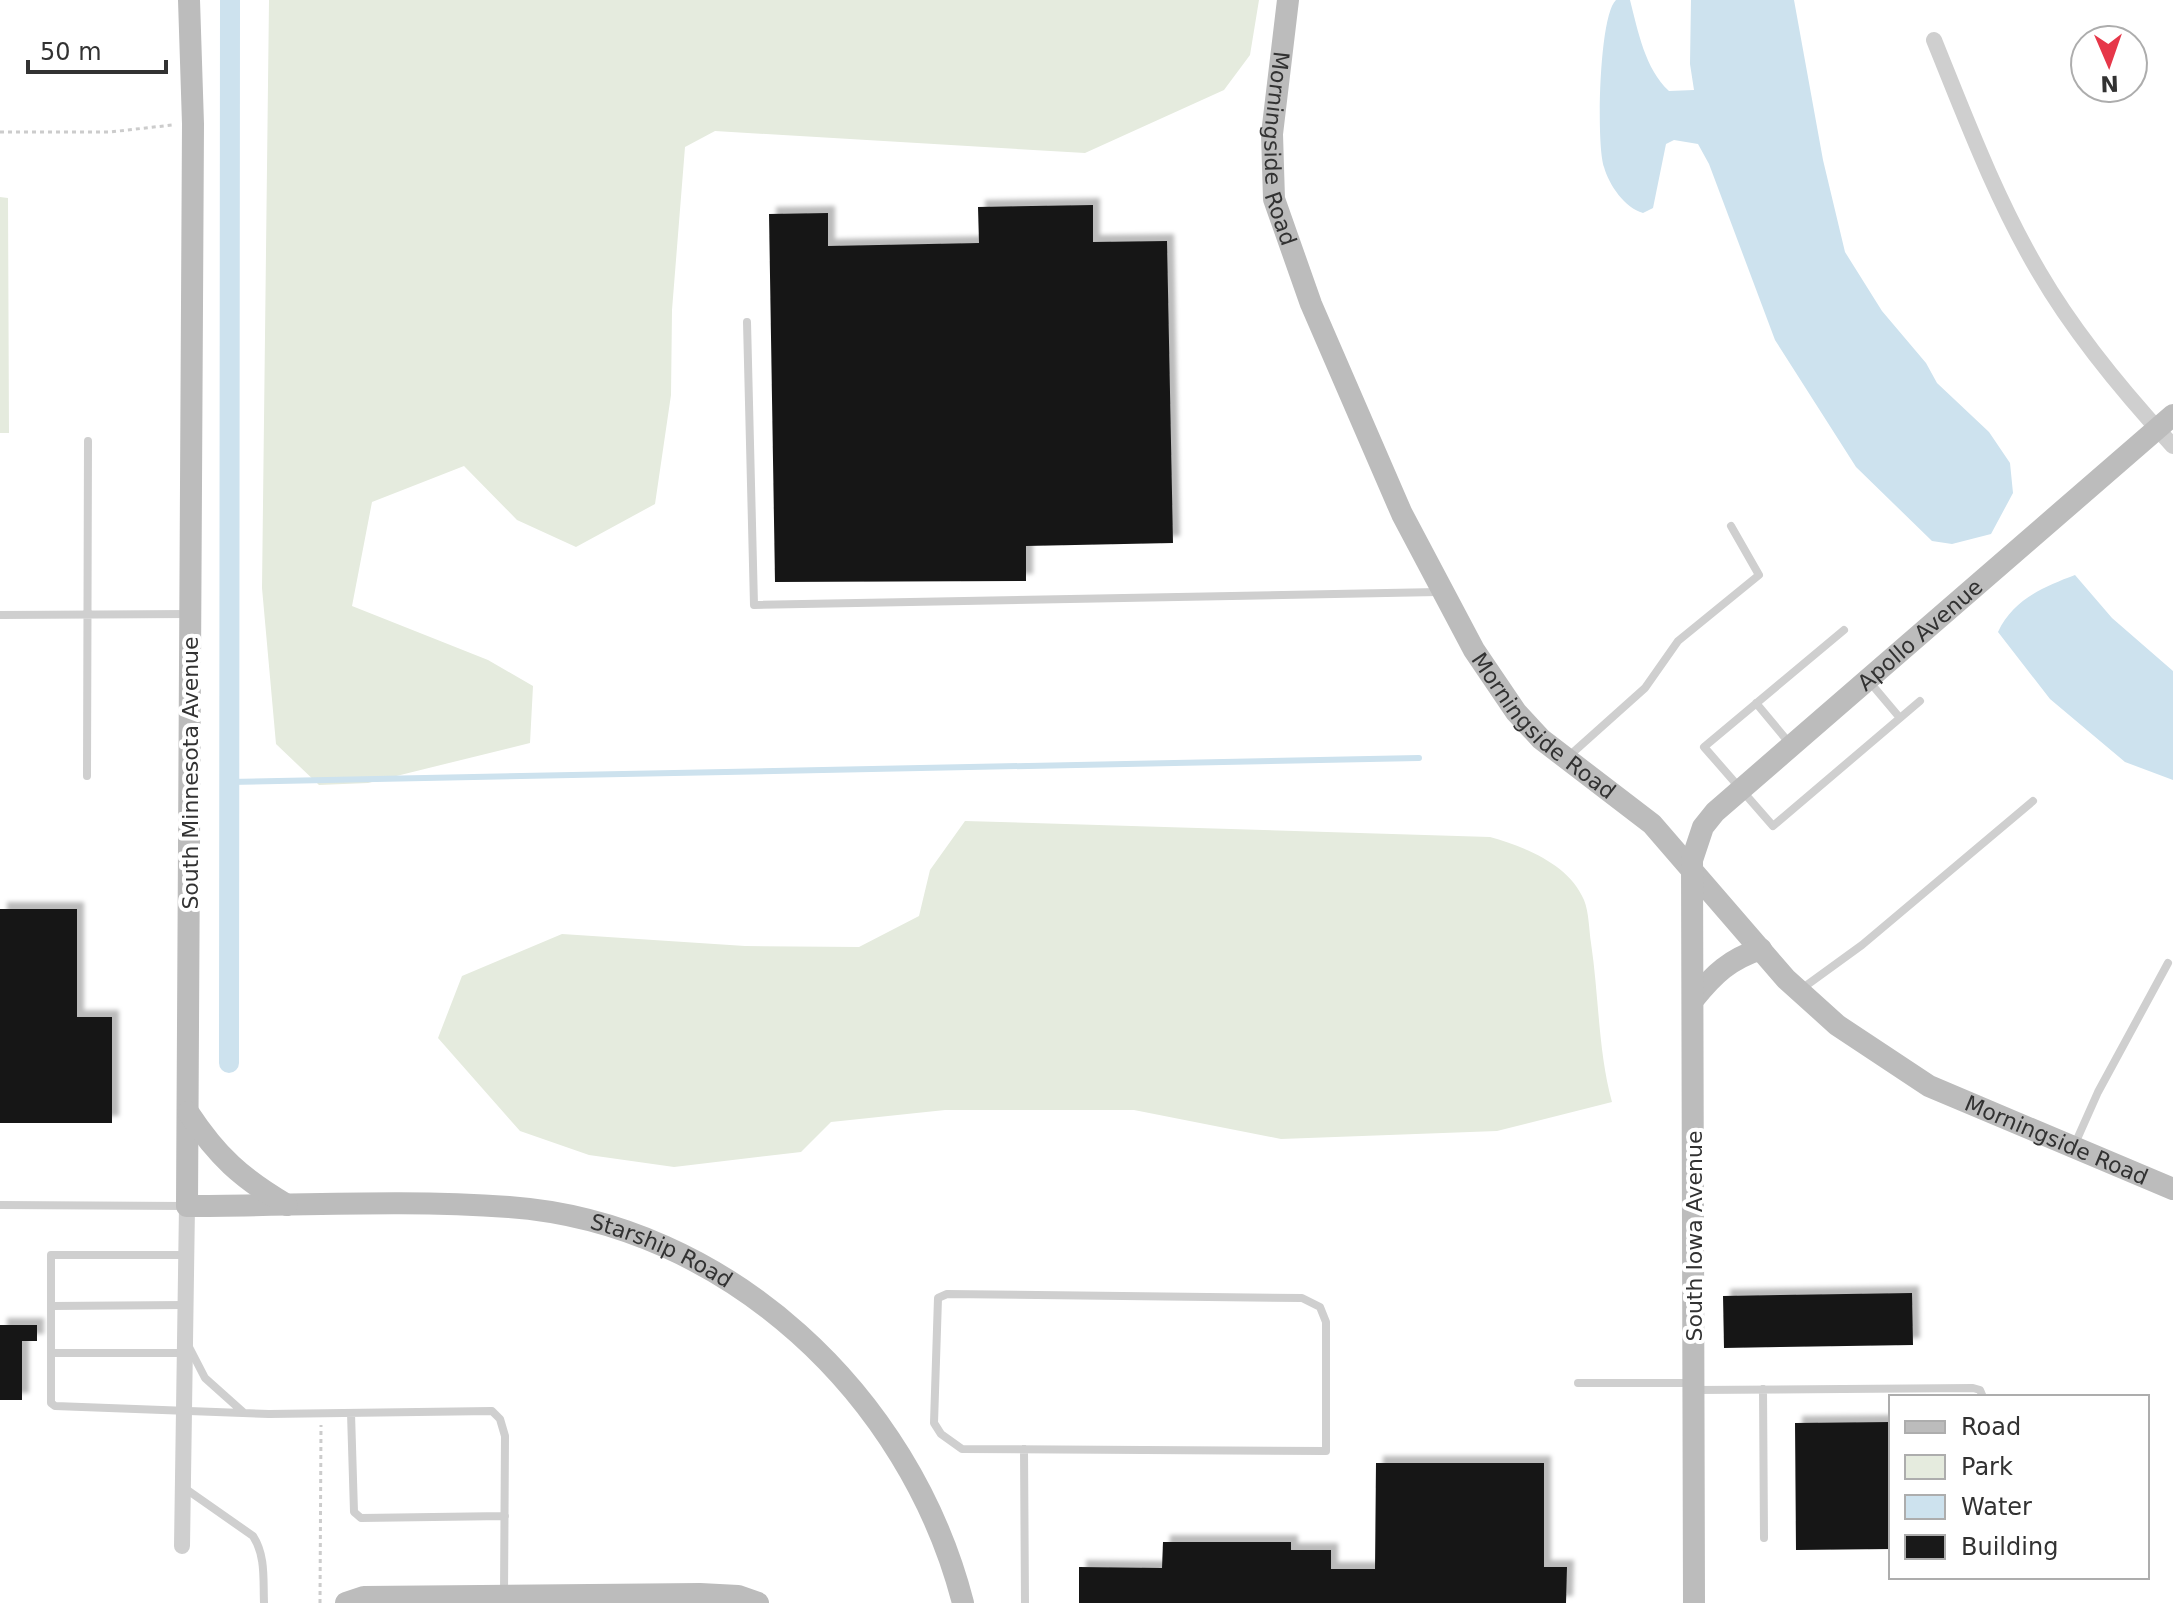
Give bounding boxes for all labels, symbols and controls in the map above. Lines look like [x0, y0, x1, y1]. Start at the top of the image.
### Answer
scale bar [28, 24, 166, 74]
north arrow [2069, 24, 2149, 104]
text: 50 m [40, 38, 102, 66]
street label: Morningside Road [1258, 50, 1301, 249]
text: N [2100, 71, 2119, 96]
street label: Apollo Avenue [1853, 574, 1988, 696]
street label: South Minnesota Avenue [178, 636, 203, 910]
street label: Morningside Road [1466, 648, 1620, 804]
street label: Morningside Road [1961, 1091, 2152, 1190]
street label: South Iowa Avenue [1682, 1130, 1707, 1342]
street label: Starship Road [588, 1209, 737, 1293]
legend [1889, 1395, 2149, 1579]
text: Road [1961, 1413, 2021, 1441]
text: Park [1961, 1453, 2013, 1481]
text: Water [1961, 1493, 2032, 1521]
text: Building [1961, 1533, 2058, 1561]

